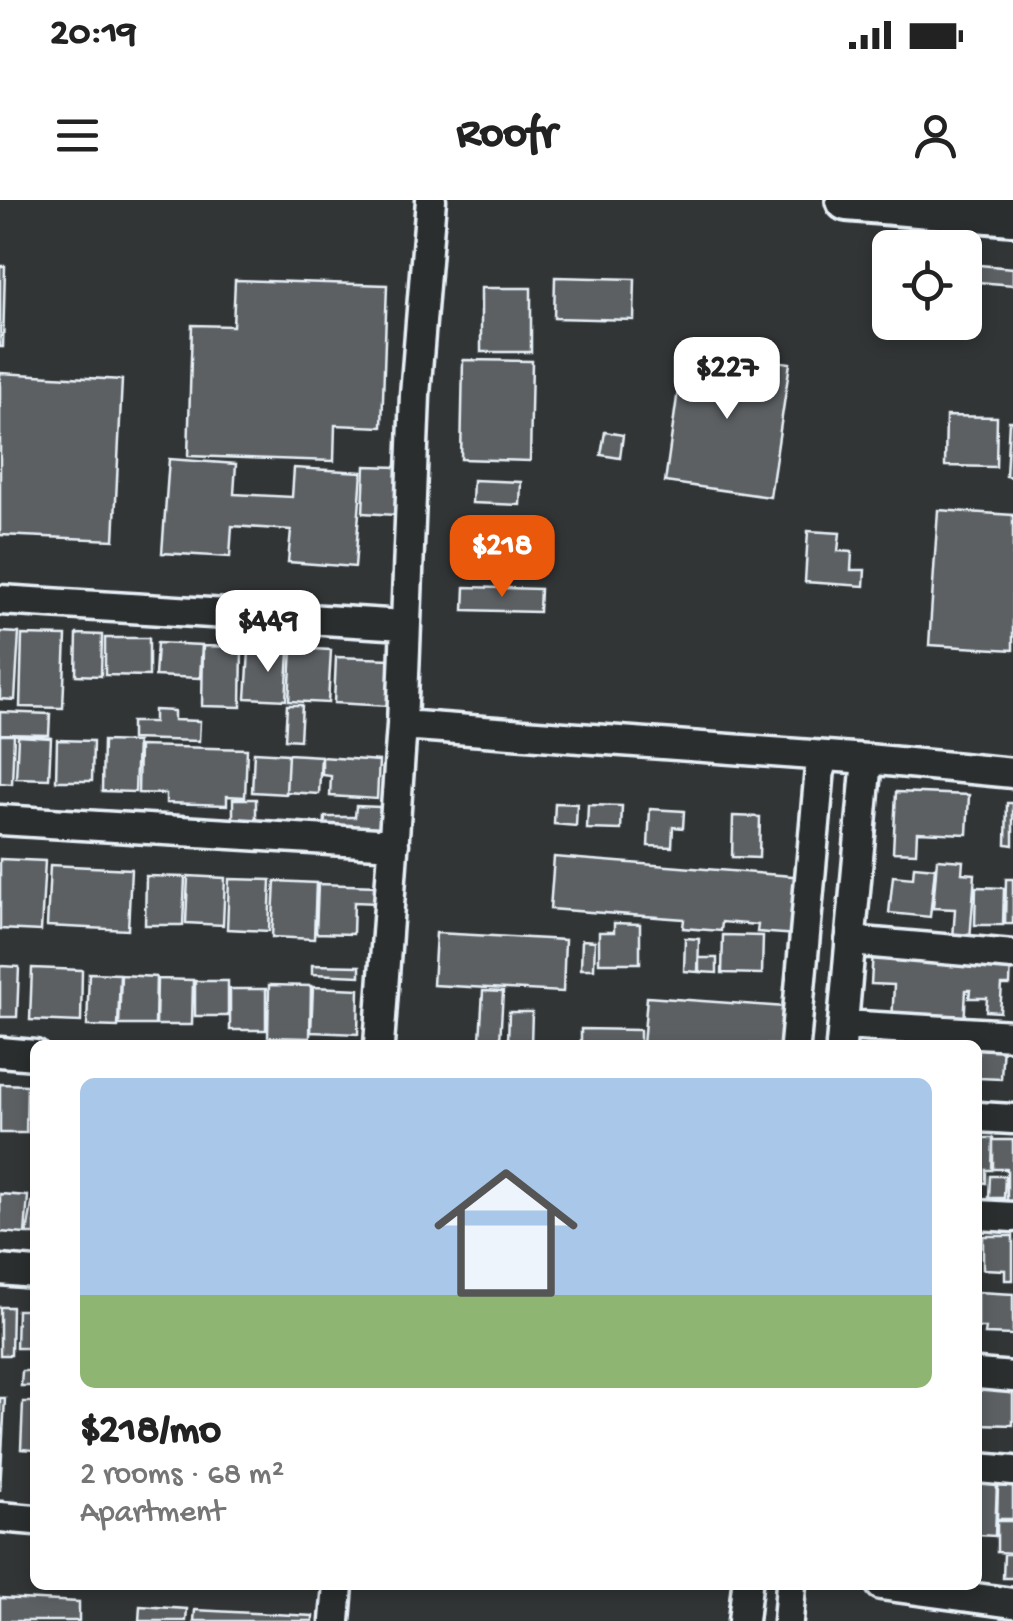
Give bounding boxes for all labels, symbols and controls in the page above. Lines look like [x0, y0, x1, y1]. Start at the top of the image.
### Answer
text: 20:19 [50, 13, 137, 57]
icon: menu [50, 108, 105, 163]
icon: person [908, 108, 963, 163]
text: Roofr [457, 109, 557, 162]
map controls [872, 230, 982, 340]
button: locate [872, 230, 982, 340]
pin: $227 [668, 337, 786, 422]
text: $227 [696, 350, 758, 388]
pin: $218 [443, 515, 561, 600]
text: $218 [472, 528, 532, 566]
pin: $449 [209, 590, 327, 675]
text: $449 [238, 603, 298, 641]
icon: home [416, 1143, 596, 1323]
text: $218/mo [80, 1408, 221, 1457]
text: 2 rooms · 68 m² [80, 1457, 284, 1495]
text: Apartment [80, 1495, 224, 1533]

